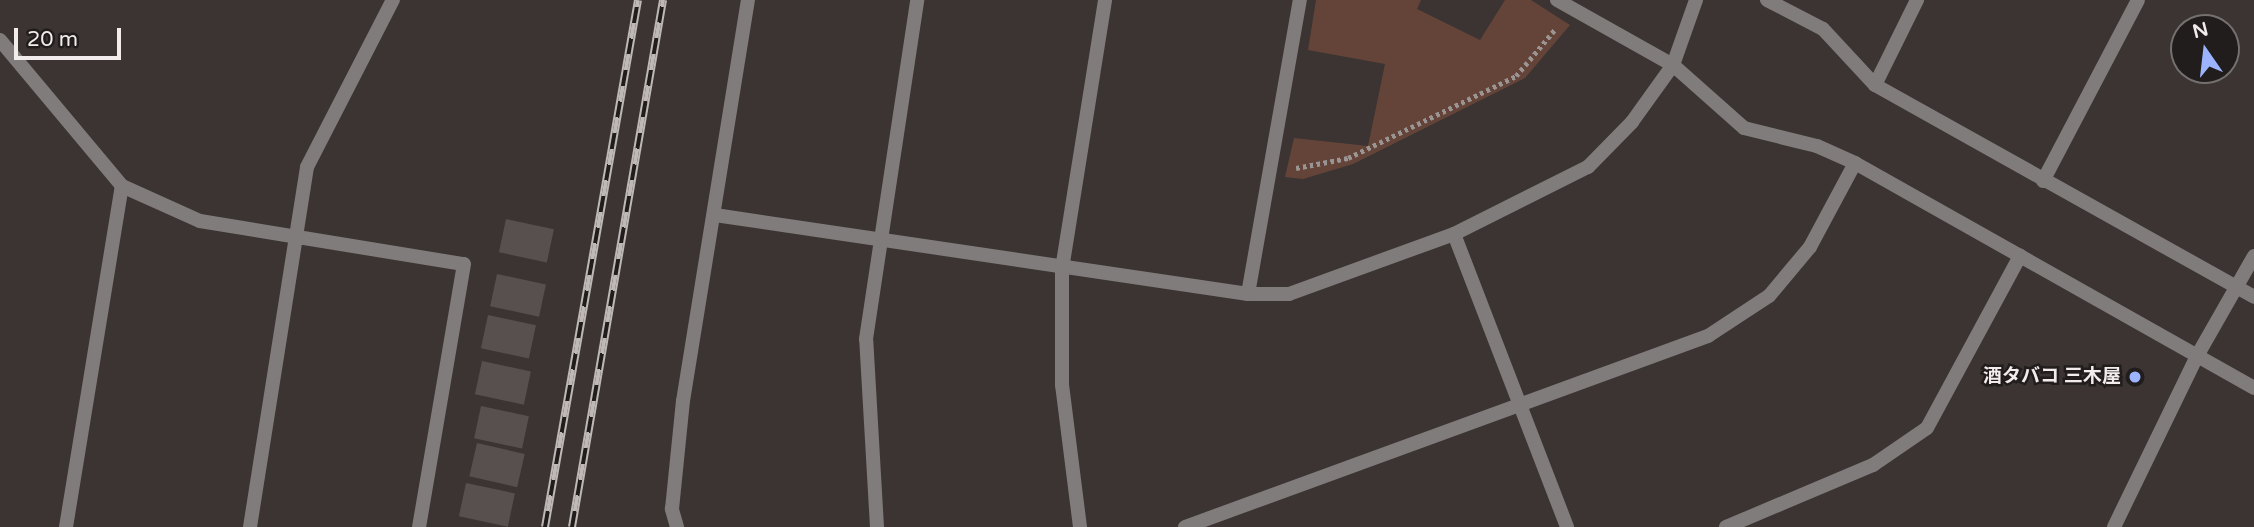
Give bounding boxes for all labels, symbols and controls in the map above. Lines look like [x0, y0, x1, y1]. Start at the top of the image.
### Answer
scale bar [18, 14, 124, 58]
north arrow [2170, 14, 2240, 84]
text: N [2190, 18, 2210, 43]
text: 20 m [27, 27, 78, 52]
place label: 酒タバコ 三木屋 [1983, 366, 2121, 388]
marker: 酒タバコ 三木屋 [2127, 369, 2143, 385]

